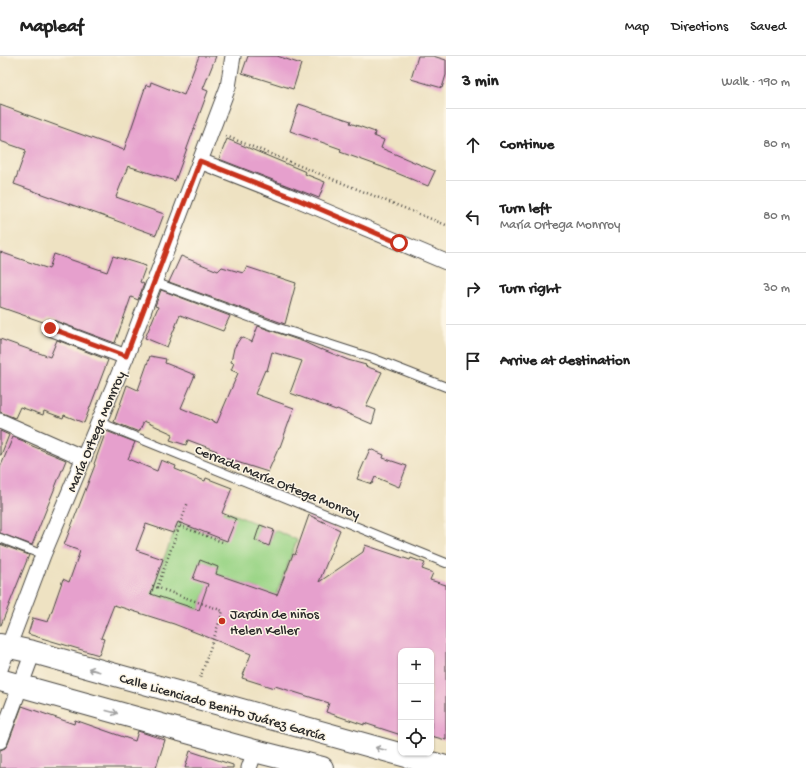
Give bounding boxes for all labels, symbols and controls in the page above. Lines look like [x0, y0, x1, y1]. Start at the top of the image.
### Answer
text: Mapleaf [20, 16, 83, 39]
text: Map [625, 19, 649, 36]
text: Directions [671, 19, 728, 36]
text: Saved [750, 19, 786, 36]
text: 3 min [462, 72, 499, 92]
text: Walk · 190 m [721, 75, 790, 90]
icon: ahead [462, 134, 484, 156]
text: Continue [500, 136, 554, 154]
text: 80 m [763, 137, 790, 152]
text: Turn left [500, 200, 551, 218]
icon: left [462, 206, 484, 228]
text: 80 m [763, 209, 790, 224]
text: María Ortega Monrroy [500, 218, 620, 233]
route start [390, 234, 408, 252]
icon: right [462, 278, 484, 300]
text: Turn right [500, 280, 560, 298]
text: 30 m [764, 281, 790, 296]
route end [41, 319, 59, 337]
icon: arrive [462, 350, 484, 372]
text: Arrive at destination [500, 352, 630, 370]
street label: María Ortega Monrroy [64, 369, 130, 495]
street label: Cerrada María Ortega Monroy [192, 442, 362, 524]
place label: Jardin de niños Helen Keller [230, 607, 320, 640]
marker: Jardin de niños Helen Keller [217, 616, 227, 626]
map controls [398, 648, 434, 756]
button: + [398, 648, 434, 684]
one-way arrow [88, 665, 101, 673]
street label: Calle Licenciado Benito Juárez García [117, 671, 329, 746]
button: − [398, 684, 434, 720]
one-way arrow [106, 709, 119, 716]
button: locate [398, 720, 434, 756]
one-way arrow [375, 745, 388, 753]

